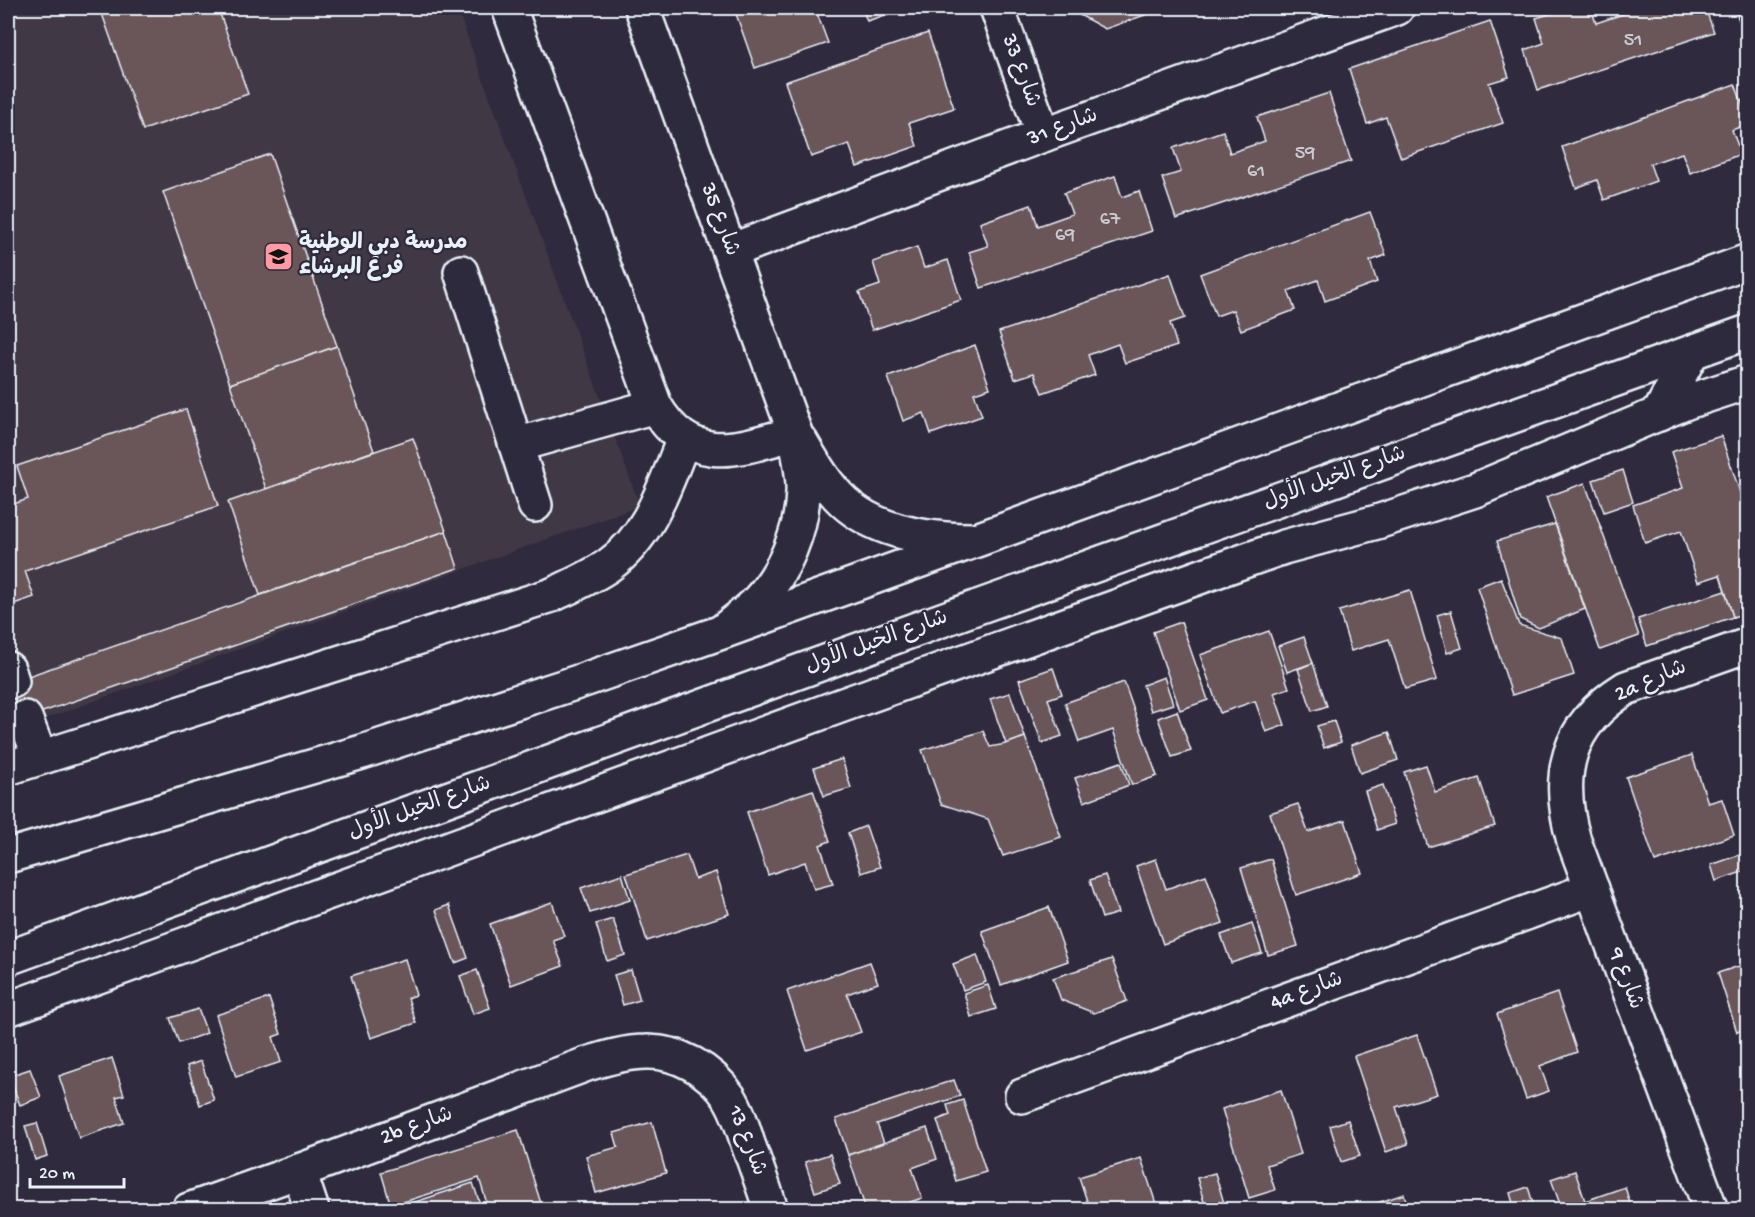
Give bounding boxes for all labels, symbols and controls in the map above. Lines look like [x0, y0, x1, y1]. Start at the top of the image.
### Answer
street label: شارع 33 [995, 30, 1045, 111]
house number: 51 [1624, 30, 1642, 53]
street label: شارع 31 [1023, 103, 1102, 153]
house number: 59 [1295, 143, 1315, 166]
house number: 61 [1247, 161, 1265, 184]
street label: شارع 35 [693, 179, 744, 260]
house number: 67 [1100, 209, 1121, 232]
house number: 69 [1055, 225, 1075, 248]
place label: مدرسة دبي الوطنية فرع البرشاء [299, 230, 468, 282]
school or university icon: مدرسة دبي الوطنية فرع البرشاء [262, 241, 294, 273]
street label: شارع الخيل الأول [1258, 436, 1410, 517]
street label: شارع الخيل الأول [800, 600, 952, 681]
street label: 2a شارع [1611, 655, 1691, 709]
street label: شارع الخيل الأول [343, 766, 495, 847]
street label: شارع 9 [1602, 944, 1648, 1013]
street label: 4a شارع [1267, 967, 1347, 1017]
street label: شارع 13 [720, 1101, 771, 1180]
street label: 2b شارع [377, 1102, 457, 1152]
scale bar [30, 1151, 124, 1189]
text: 20 m [39, 1164, 75, 1185]

